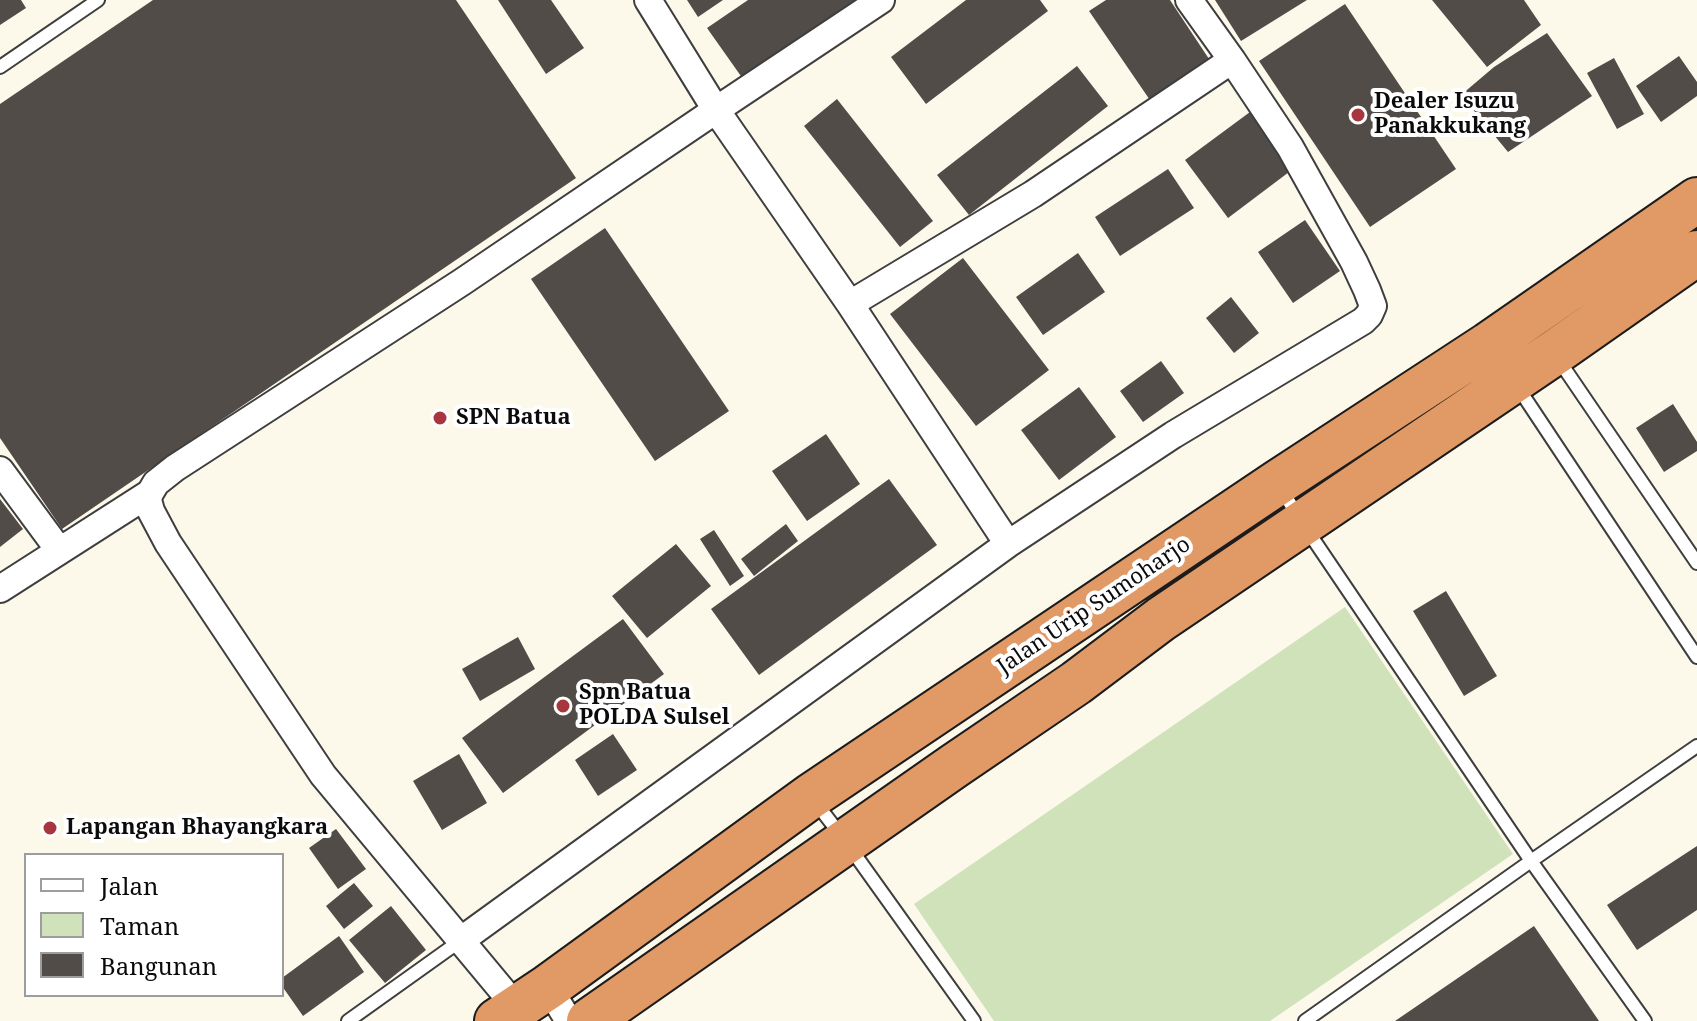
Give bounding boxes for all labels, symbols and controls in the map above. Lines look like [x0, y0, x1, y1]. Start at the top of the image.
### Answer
place label: Dealer Isuzu Panakkukang [1374, 89, 1526, 140]
marker: Dealer Isuzu Panakkukang [1349, 106, 1367, 124]
place label: SPN Batua [456, 405, 571, 431]
marker: SPN Batua [431, 409, 449, 427]
street label: Jalan Urip Sumoharjo [992, 532, 1196, 680]
place label: Spn Batua POLDA Sulsel [579, 680, 730, 732]
marker: Spn Batua POLDA Sulsel [554, 697, 572, 715]
place label: Lapangan Bhayangkara [66, 815, 328, 841]
marker: Lapangan Bhayangkara [41, 819, 59, 837]
legend [24, 853, 284, 997]
text: Jalan [100, 869, 159, 902]
text: Taman [100, 909, 179, 942]
text: Bangunan [100, 949, 217, 982]

